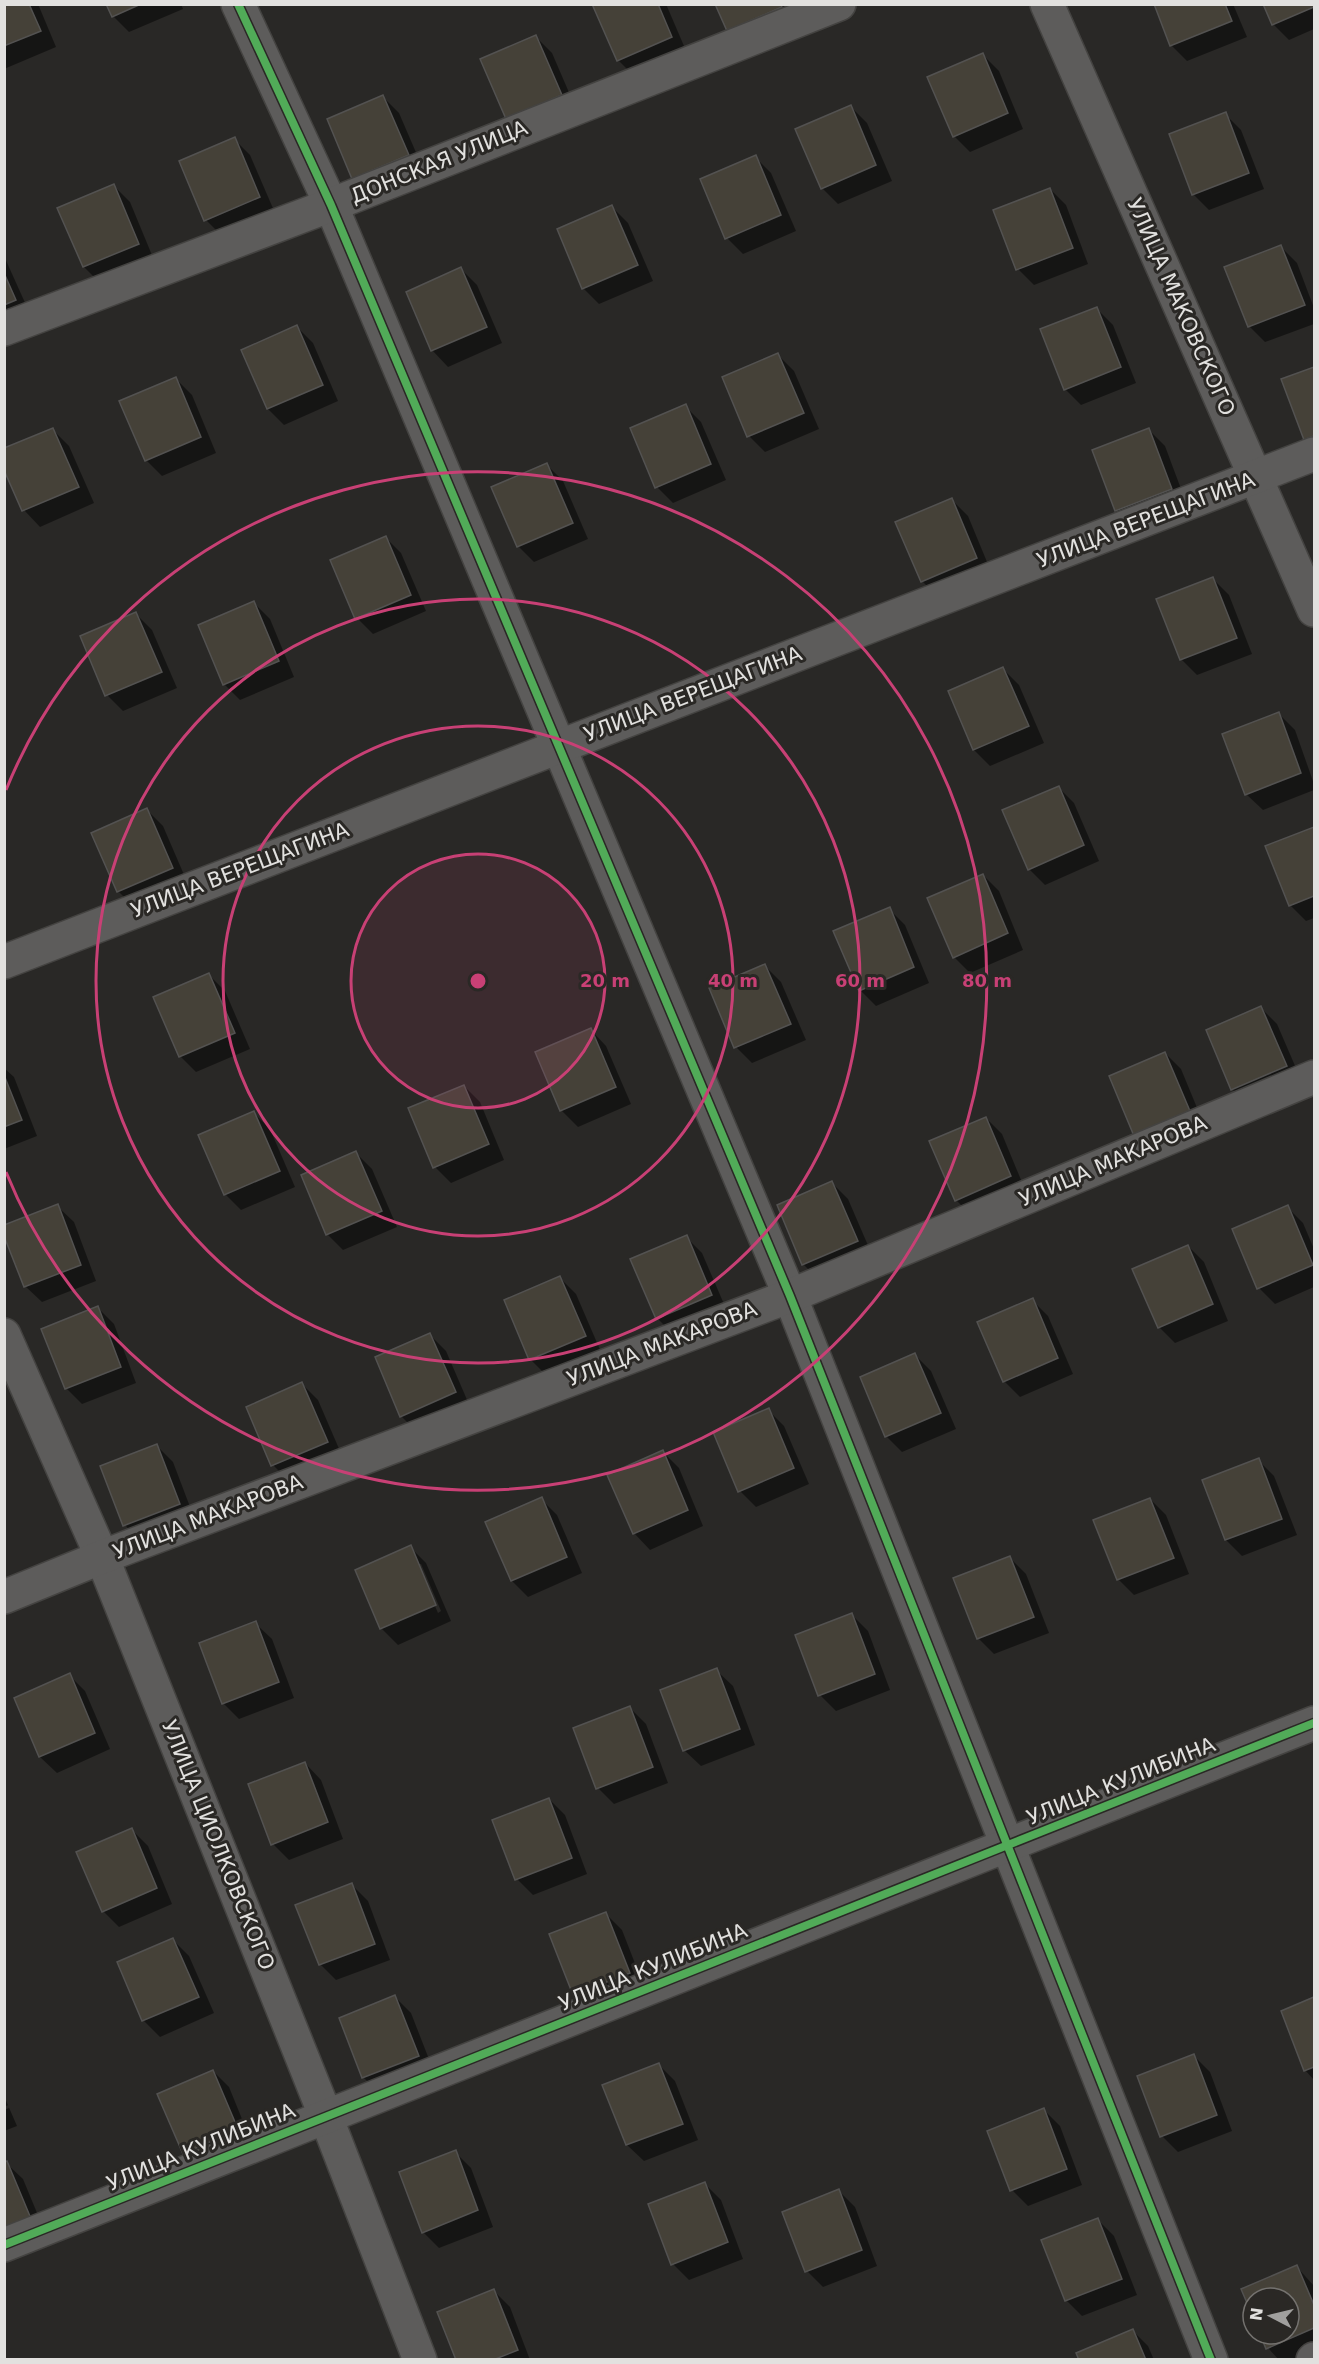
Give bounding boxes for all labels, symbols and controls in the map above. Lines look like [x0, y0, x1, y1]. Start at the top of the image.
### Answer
street label: ДОНСКАЯ УЛИЦА [347, 115, 532, 209]
street label: УЛИЦА МАКОВСКОГО [1122, 195, 1240, 419]
street label: УЛИЦА ВЕРЕЩАГИНА [1034, 467, 1259, 573]
street label: УЛИЦА ВЕРЕЩАГИНА [581, 641, 806, 747]
street label: УЛИЦА ВЕРЕЩАГИНА [128, 817, 353, 923]
text: 20 m [580, 970, 630, 991]
text: 40 m [708, 970, 758, 991]
text: 60 m [835, 970, 885, 991]
text: 80 m [962, 970, 1012, 991]
centre of rings [468, 971, 488, 991]
street label: УЛИЦА МАКАРОВА [1016, 1110, 1211, 1211]
street label: УЛИЦА МАКАРОВА [564, 1296, 761, 1391]
street label: УЛИЦА МАКАРОВА [110, 1469, 307, 1564]
street label: УЛИЦА ЦИОЛКОВСКОГО [157, 1717, 279, 1973]
street label: УЛИЦА КУЛИБИНА [1023, 1732, 1219, 1830]
street label: УЛИЦА КУЛИБИНА [555, 1918, 751, 2016]
street label: УЛИЦА КУЛИБИНА [103, 2098, 299, 2196]
north arrow [1241, 2286, 1301, 2346]
text: N [1246, 2306, 1267, 2322]

